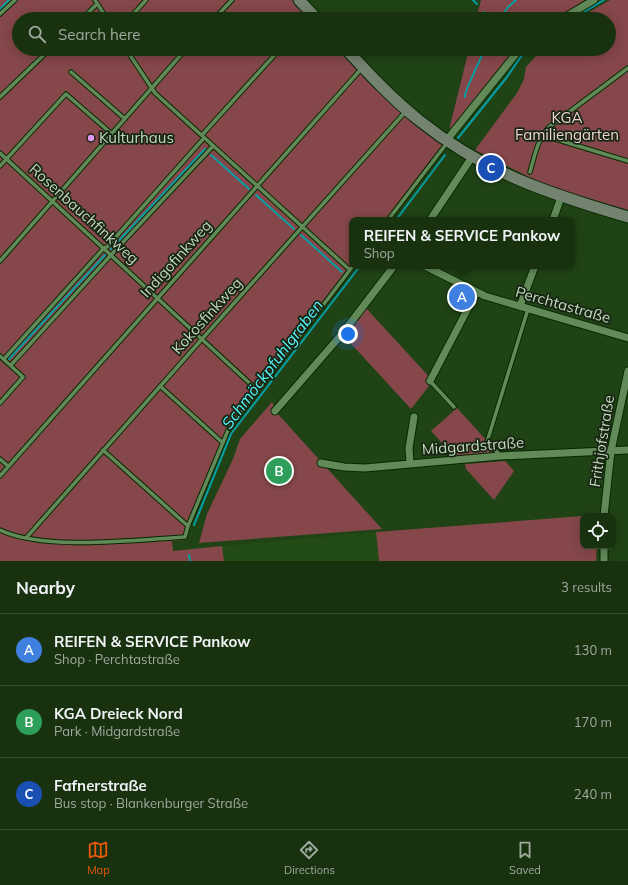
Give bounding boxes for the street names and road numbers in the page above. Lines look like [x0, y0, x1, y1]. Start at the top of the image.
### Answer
street label: Rosenbauchfinkweg [26, 159, 143, 268]
street label: Indigofinkweg [136, 216, 215, 301]
street label: Kokosfinkweg [167, 273, 246, 358]
street label: Perchtastraße [513, 282, 613, 327]
street label: Frithjofstraße [585, 393, 618, 488]
street label: Midgardstraße [421, 432, 525, 459]

